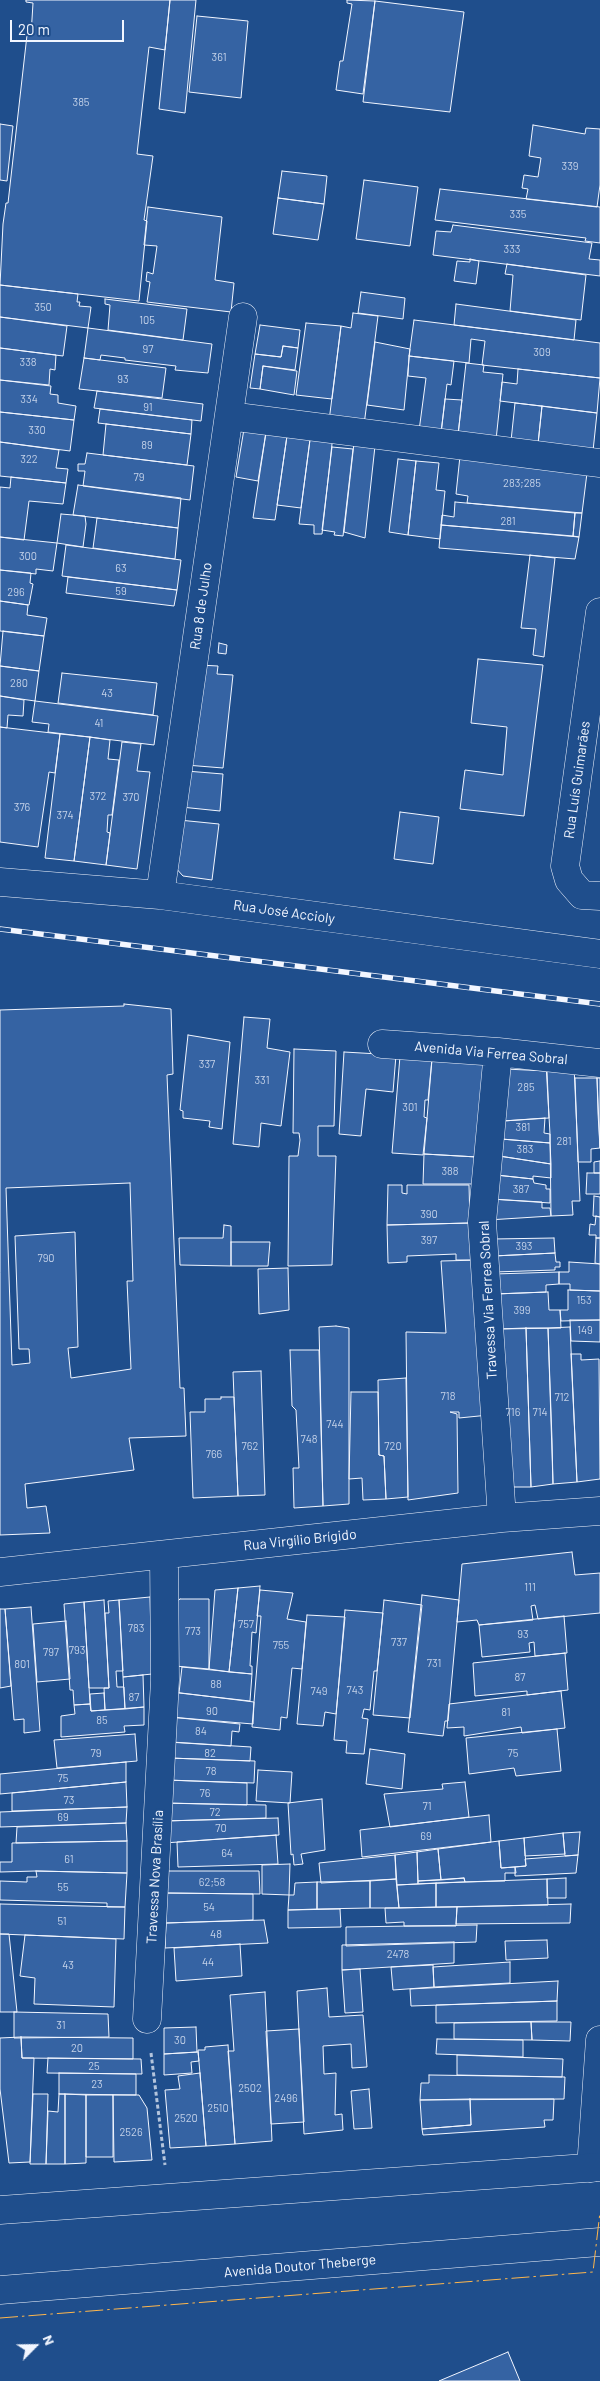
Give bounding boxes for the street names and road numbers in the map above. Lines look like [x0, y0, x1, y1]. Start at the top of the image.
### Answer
street label: Rua 8 de Julho [187, 561, 215, 651]
street label: Rua Luís Guimarães [560, 720, 594, 840]
street label: Rua José Accioly [232, 897, 336, 927]
street label: Avenida Via Ferrea Sobral [414, 1038, 568, 1068]
street label: Travessa Via Ferrea Sobral [475, 1220, 501, 1380]
street label: Rua Virgílio Brígido [243, 1526, 357, 1554]
street label: Travessa Nova Brasília [143, 1810, 167, 1944]
street label: Avenida Doutor Theberge [223, 2251, 377, 2281]

